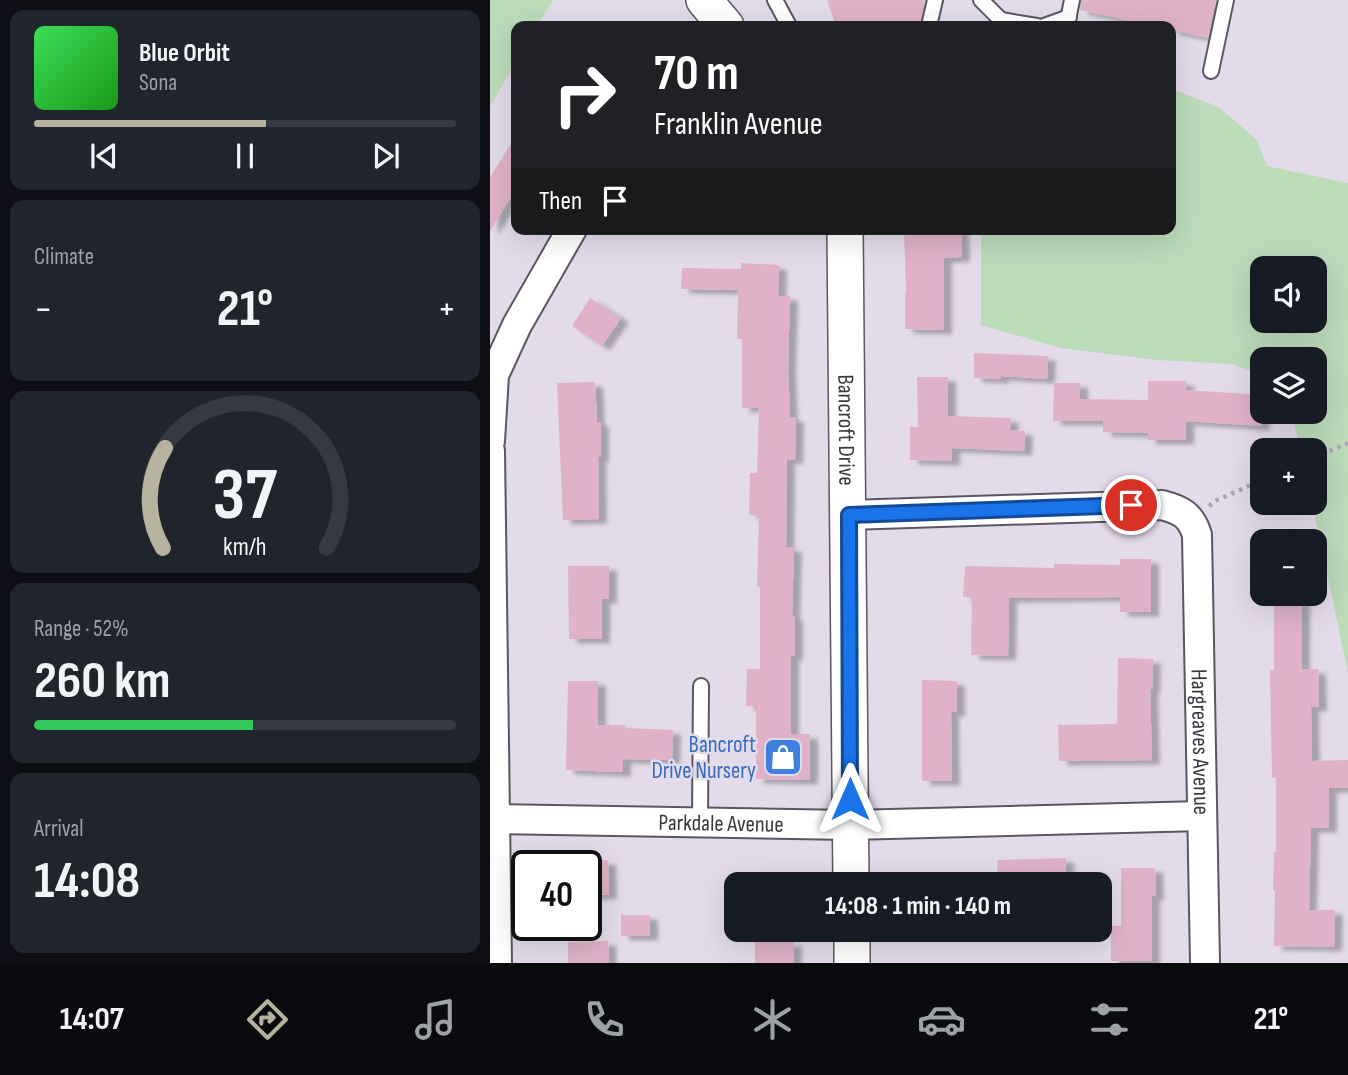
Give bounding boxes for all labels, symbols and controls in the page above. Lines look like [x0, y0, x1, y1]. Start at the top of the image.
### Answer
text: Blue Orbit [139, 38, 230, 69]
text: 70 m [654, 45, 739, 104]
icon: right [539, 49, 630, 140]
text: Sona [139, 69, 177, 97]
text: Franklin Avenue [654, 105, 823, 144]
icon: previous [85, 137, 123, 175]
icon: pause [226, 137, 264, 175]
icon: next [367, 137, 405, 175]
icon: arrive [596, 182, 634, 220]
text: Then [539, 186, 582, 217]
text: Climate [34, 243, 94, 271]
map controls [1250, 256, 1327, 606]
button: sound [1250, 256, 1327, 333]
text: 21° [217, 278, 273, 341]
text: − [34, 287, 53, 332]
text: + [437, 287, 456, 332]
button: layers [1250, 347, 1327, 424]
street label: Bancroft Drive [831, 374, 860, 486]
button: + [1250, 438, 1327, 515]
text: 37 [213, 452, 277, 540]
pin [1101, 475, 1161, 535]
icon: arrive [1112, 486, 1150, 524]
button: − [1250, 529, 1327, 606]
text: km/h [223, 531, 267, 562]
text: Range · 52% [34, 615, 129, 643]
text: 260 km [34, 650, 171, 713]
street label: Hargreaves Avenue [1185, 669, 1215, 815]
place label: Bancroft Drive Nursery [651, 731, 756, 785]
shop icon: Bancroft Drive Nursery [762, 736, 804, 778]
position arrow [813, 762, 887, 836]
street label: Parkdale Avenue [658, 809, 784, 839]
text: Arrival [34, 815, 83, 843]
text: 14:08 [34, 850, 140, 913]
speed limit sign: 40 [511, 850, 602, 941]
text: 14:08 · 1 min · 140 m [825, 891, 1011, 922]
icon: directions [243, 995, 292, 1044]
icon: music [411, 995, 460, 1044]
icon: phone [580, 995, 629, 1044]
icon: climate [748, 995, 797, 1044]
icon: car [917, 995, 966, 1044]
icon: filters [1085, 995, 1134, 1044]
text: 14:07 [60, 1000, 124, 1039]
text: 21° [1253, 1000, 1288, 1039]

